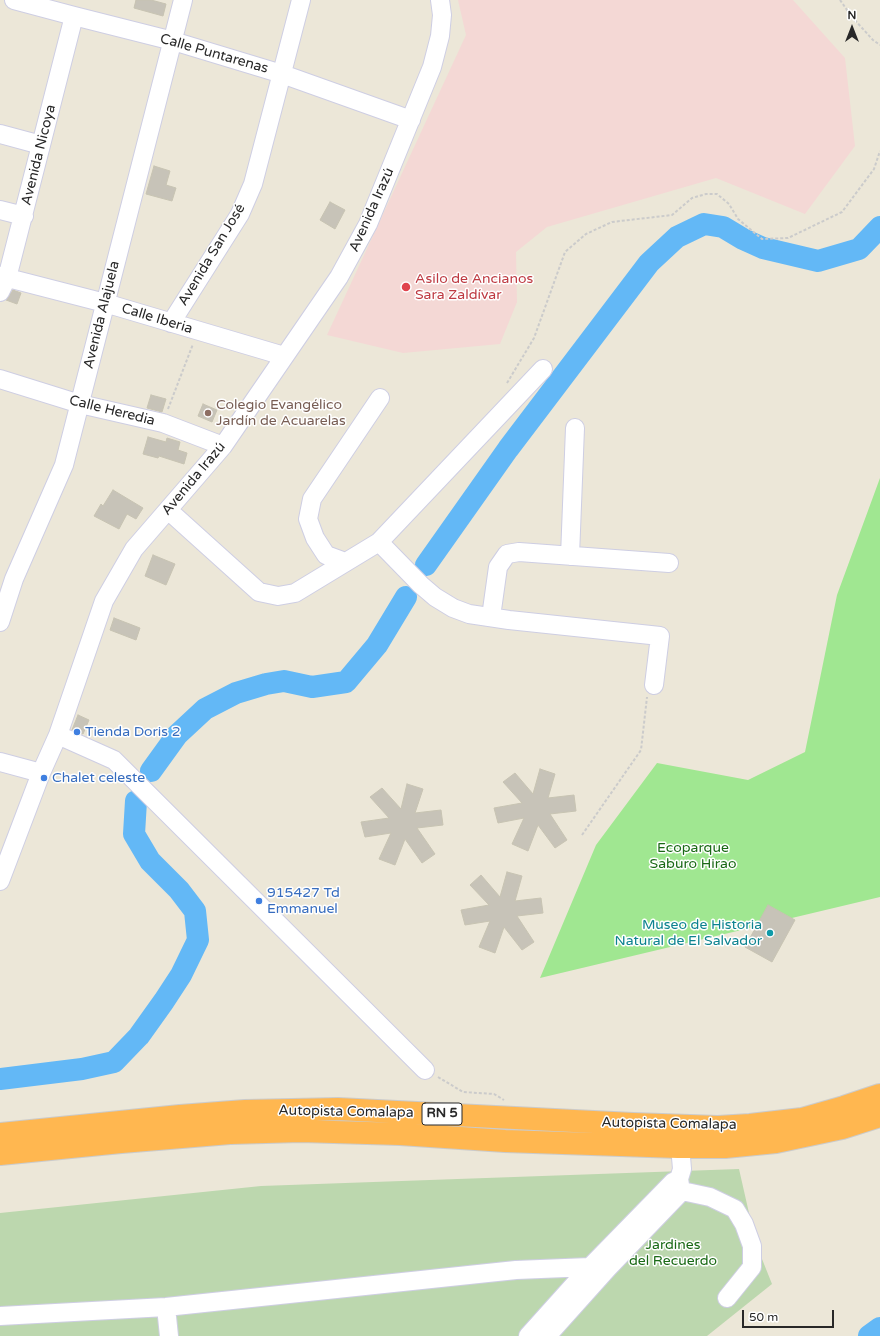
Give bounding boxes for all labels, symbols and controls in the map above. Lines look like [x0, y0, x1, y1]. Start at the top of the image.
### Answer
north arrow [832, 8, 872, 48]
text: N [848, 9, 856, 22]
street label: Calle Puntarenas [158, 31, 270, 77]
street label: Avenida Nicoya [18, 103, 60, 207]
street label: Avenida Irazú [346, 165, 398, 255]
street label: Avenida San José [175, 201, 249, 309]
street label: Avenida Alajuela [80, 259, 124, 371]
place label: Asilo de Ancianos Sara Zaldívar [415, 271, 533, 304]
marker: Asilo de Ancianos Sara Zaldívar [400, 281, 412, 293]
street label: Calle Iberia [119, 300, 195, 338]
street label: Calle Heredia [67, 392, 157, 430]
place label: Colegio Evangélico Jardín de Acuarelas [216, 397, 346, 430]
marker: Colegio Evangélico Jardín de Acuarelas [203, 408, 213, 418]
street label: Avenida Irazú [159, 439, 229, 519]
place label: Tienda Doris 2 [85, 724, 180, 740]
marker: Tienda Doris 2 [72, 727, 82, 737]
place label: Chalet celeste [52, 770, 145, 786]
marker: Chalet celeste [39, 773, 49, 783]
park label: Ecoparque Saburo Hirao [650, 840, 736, 872]
place label: 915427 Td Emmanuel [267, 885, 340, 918]
marker: 915427 Td Emmanuel [254, 896, 264, 906]
place label: Museo de Historia Natural de El Salvador [614, 917, 762, 950]
marker: Museo de Historia Natural de El Salvador [765, 928, 775, 938]
street label: Autopista Comalapa [278, 1102, 414, 1122]
road number: RN 5 [422, 1103, 462, 1125]
street label: Autopista Comalapa [601, 1114, 737, 1134]
park label: Jardines del Recuerdo [629, 1237, 717, 1270]
scale bar [744, 1302, 836, 1328]
text: 50 m [749, 1310, 778, 1324]

